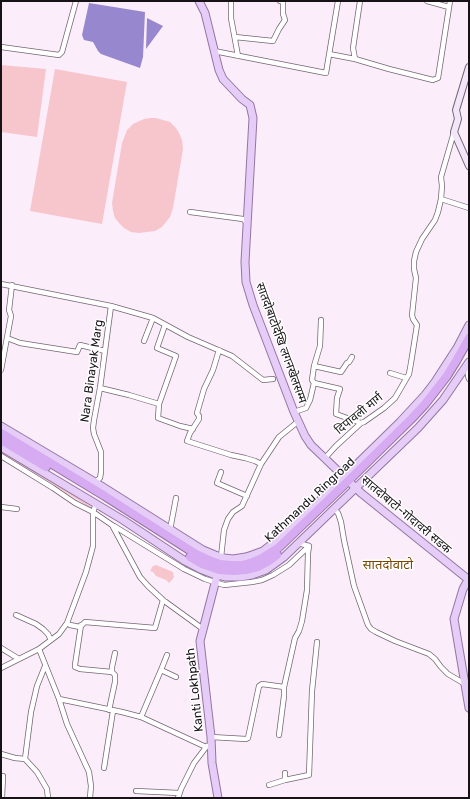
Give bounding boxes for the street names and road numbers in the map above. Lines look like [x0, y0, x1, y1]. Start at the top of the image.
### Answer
street label: सातदोबाटोदेखि लगनखेलसम्म [252, 281, 310, 405]
street label: Nara Binayak Marg [78, 319, 106, 423]
street label: दिपावली मार्ग [332, 390, 386, 438]
street label: Kathmandu Ringroad [262, 455, 358, 545]
street label: सातदोबाटो-गोदावरी सडक [358, 473, 454, 557]
street label: Kanti Lokhpath [183, 647, 207, 733]

